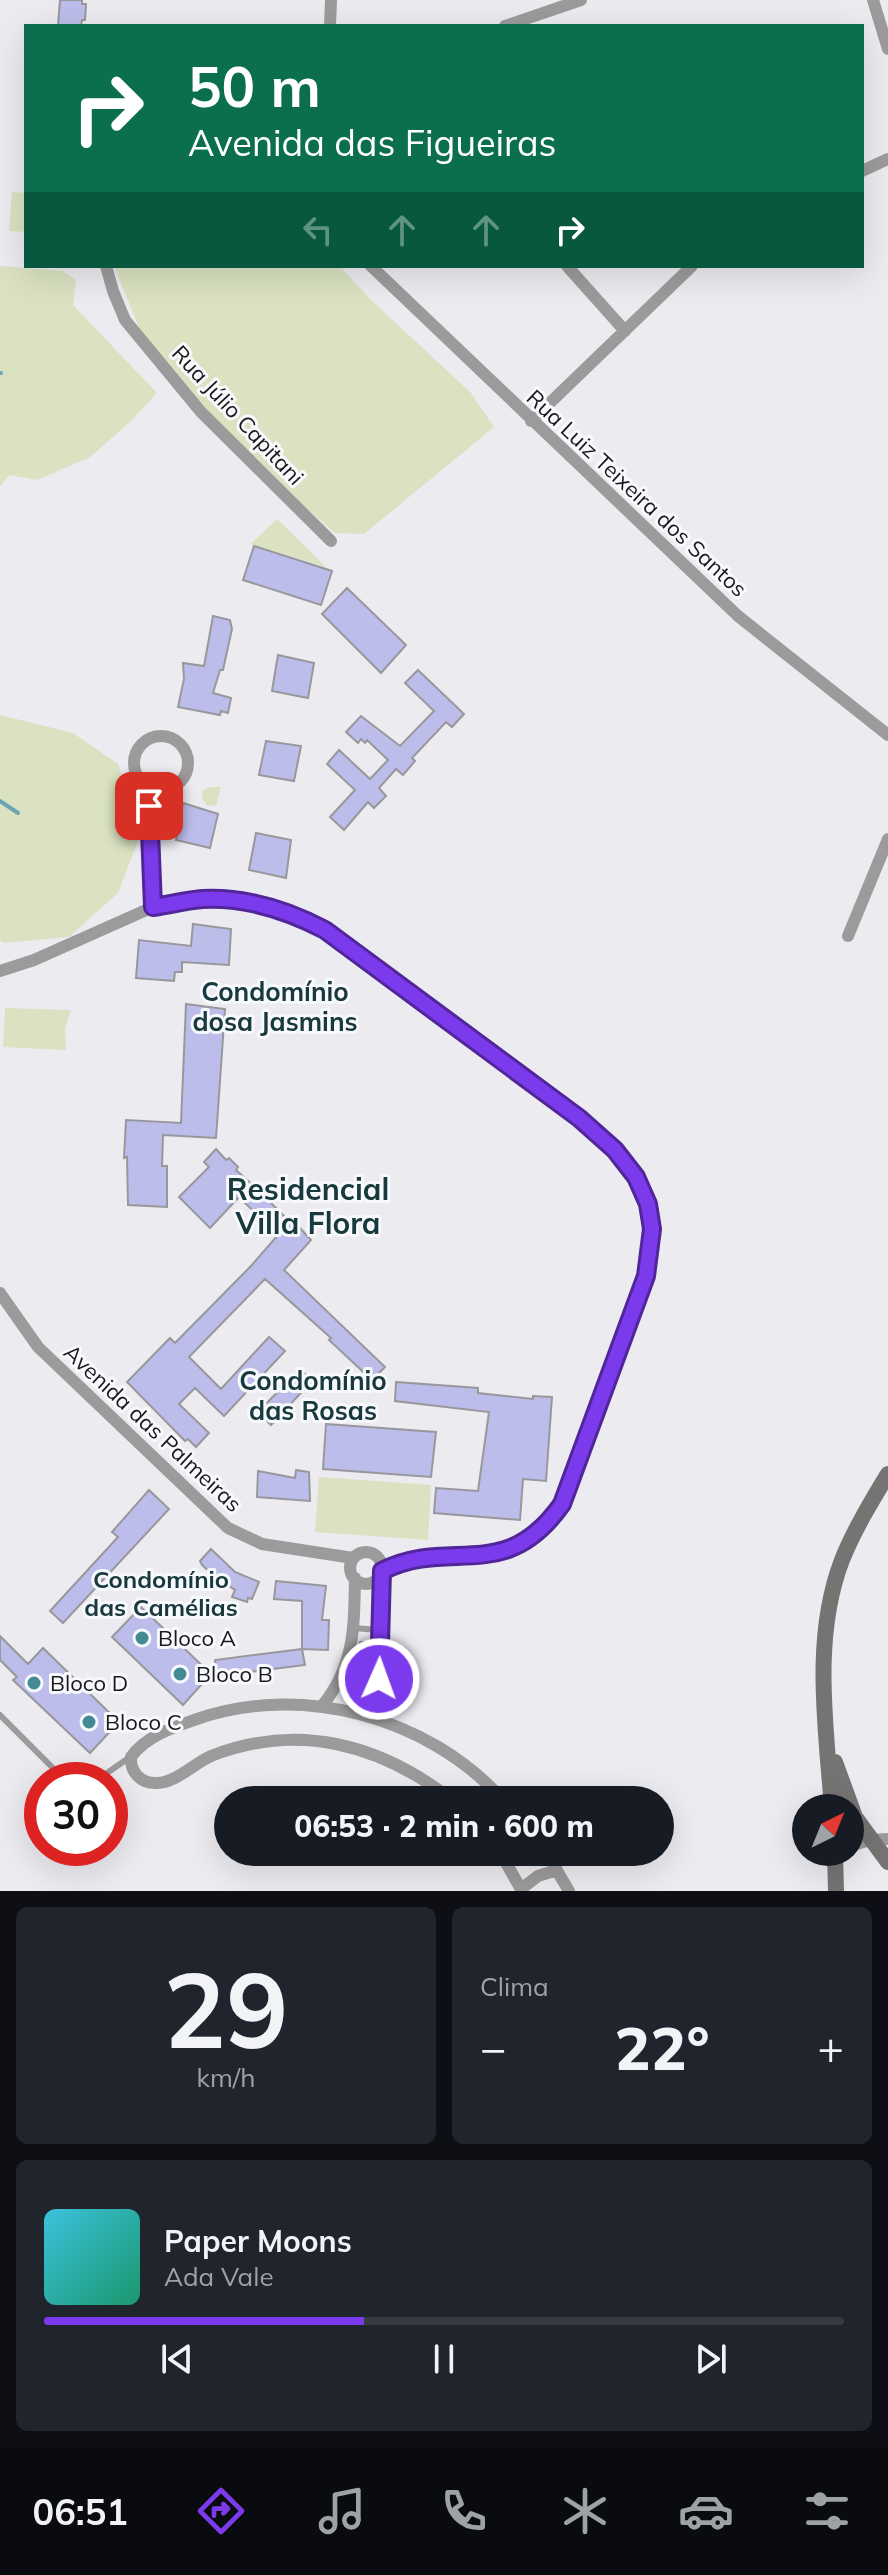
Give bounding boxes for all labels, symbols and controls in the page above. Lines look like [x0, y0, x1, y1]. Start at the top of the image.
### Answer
text: 50 m [188, 51, 321, 121]
icon: right [56, 56, 160, 160]
text: Avenida das Figueiras [188, 120, 556, 165]
icon: left [296, 208, 340, 252]
icon: ahead [380, 208, 424, 252]
icon: ahead [464, 208, 508, 252]
icon: right [548, 208, 592, 252]
street label: Rua Júlio Capitani [166, 339, 310, 491]
street label: Rua Luiz Teixeira dos Santos [521, 383, 753, 603]
pin [115, 772, 183, 840]
icon: arrive [127, 784, 171, 828]
district label: Condomínio dosa Jasmins [192, 975, 358, 1038]
district label: Residencial Villa Flora [227, 1170, 389, 1242]
street label: Avenida das Palmeiras [58, 1338, 248, 1518]
district label: Condomínio das Rosas [239, 1364, 387, 1427]
district label: Condomínio das Camélias [84, 1564, 238, 1622]
place label: Bloco A [158, 1624, 236, 1652]
marker: Bloco A [133, 1629, 151, 1647]
position arrow [337, 1637, 421, 1721]
place label: Bloco B [196, 1660, 273, 1688]
marker: Bloco B [171, 1665, 189, 1683]
place label: Bloco D [50, 1669, 128, 1697]
marker: Bloco D [25, 1674, 43, 1692]
place label: Bloco C [105, 1708, 182, 1736]
marker: Bloco C [80, 1713, 98, 1731]
speed limit sign: 30 [24, 1762, 128, 1866]
north arrow [792, 1794, 864, 1866]
map controls [792, 1794, 864, 1866]
text: 06:53 · 2 min · 600 m [294, 1807, 594, 1845]
text: 29 [164, 1943, 288, 2074]
text: Clima [480, 1970, 549, 2003]
text: 22° [614, 2010, 710, 2085]
text: − [480, 2020, 506, 2075]
text: + [818, 2020, 844, 2075]
text: km/h [197, 2061, 255, 2094]
text: Paper Moons [164, 2222, 352, 2260]
text: Ada Vale [164, 2260, 274, 2293]
icon: previous [155, 2337, 199, 2381]
icon: pause [422, 2337, 466, 2381]
icon: next [689, 2337, 733, 2381]
icon: directions [193, 2483, 249, 2539]
icon: music [314, 2483, 370, 2539]
icon: phone [436, 2483, 492, 2539]
icon: climate [557, 2483, 613, 2539]
icon: car [678, 2483, 734, 2539]
icon: filters [799, 2483, 855, 2539]
text: 06:51 [33, 2489, 128, 2534]

